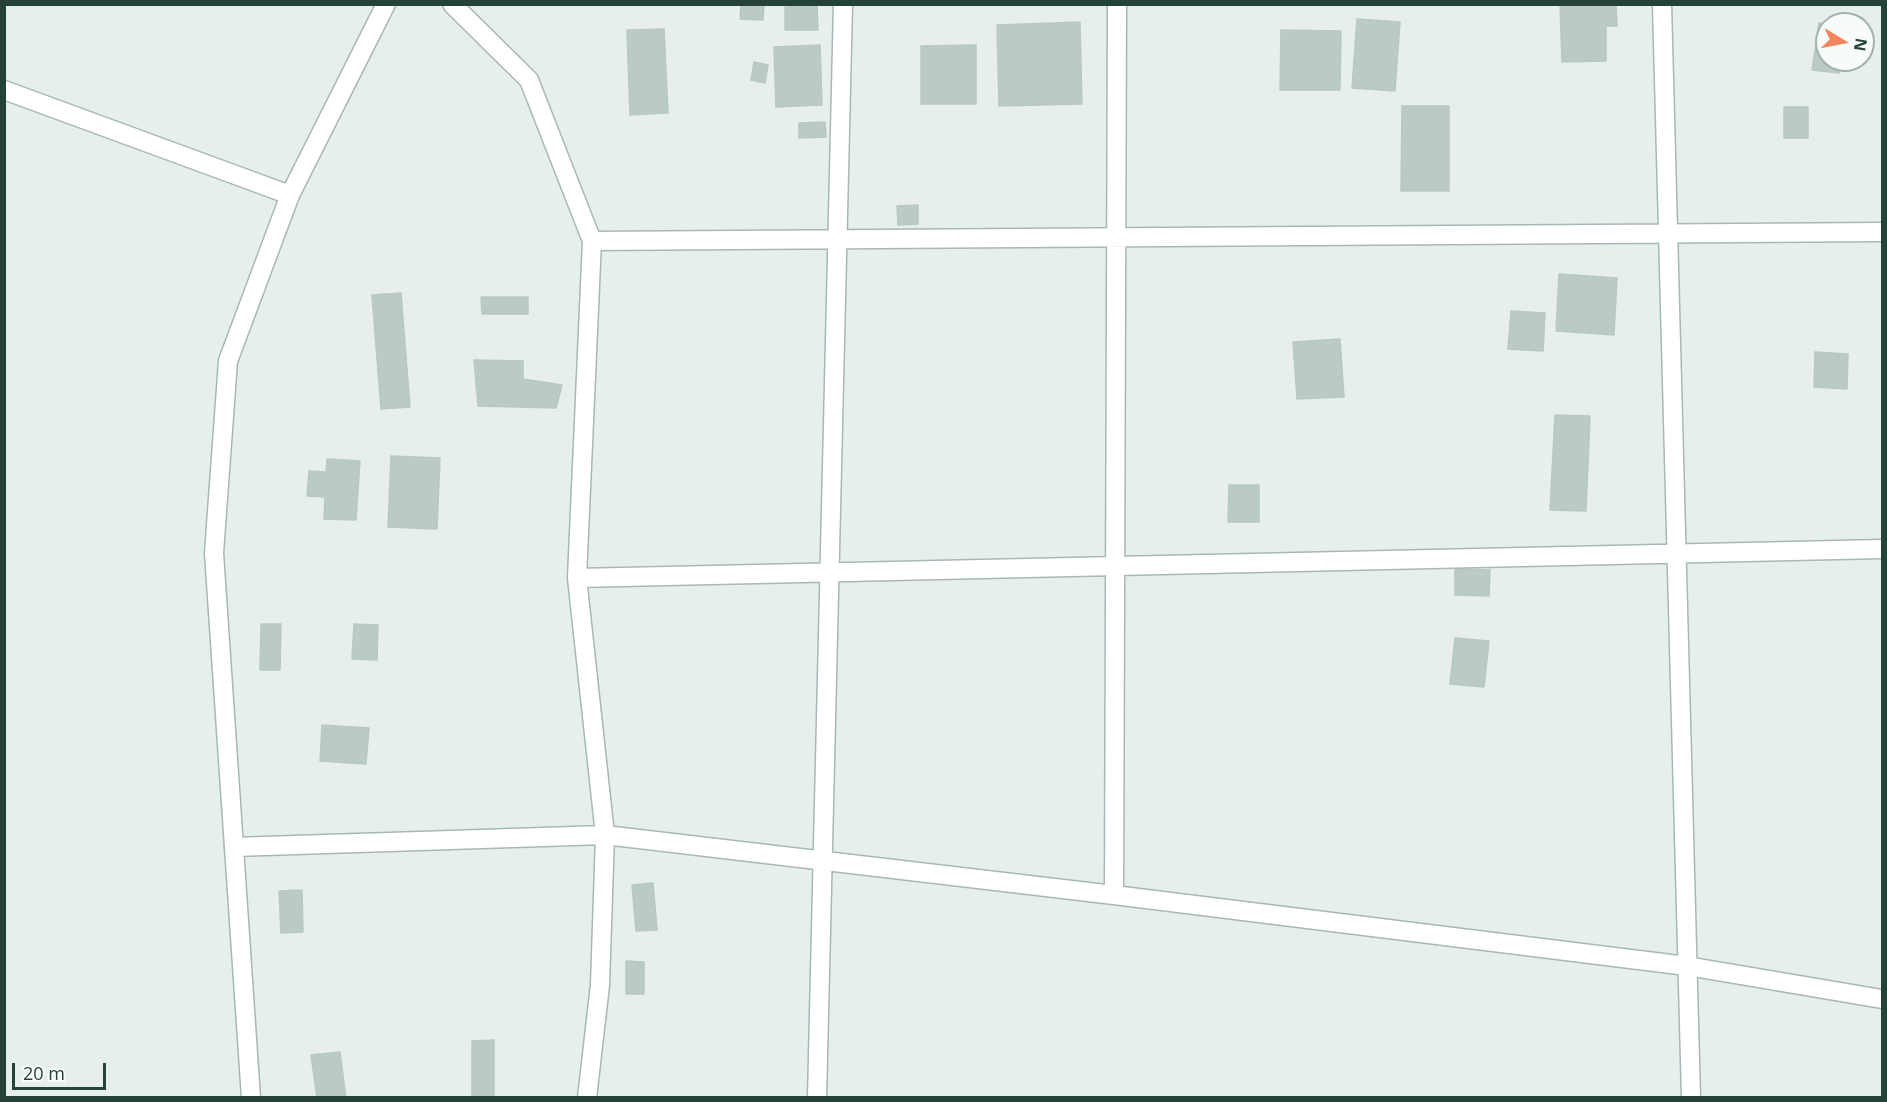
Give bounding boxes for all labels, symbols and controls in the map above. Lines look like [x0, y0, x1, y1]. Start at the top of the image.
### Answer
north arrow [1815, 12, 1875, 72]
text: N [1849, 36, 1873, 53]
scale bar [15, 1051, 110, 1089]
text: 20 m [23, 1061, 65, 1085]

